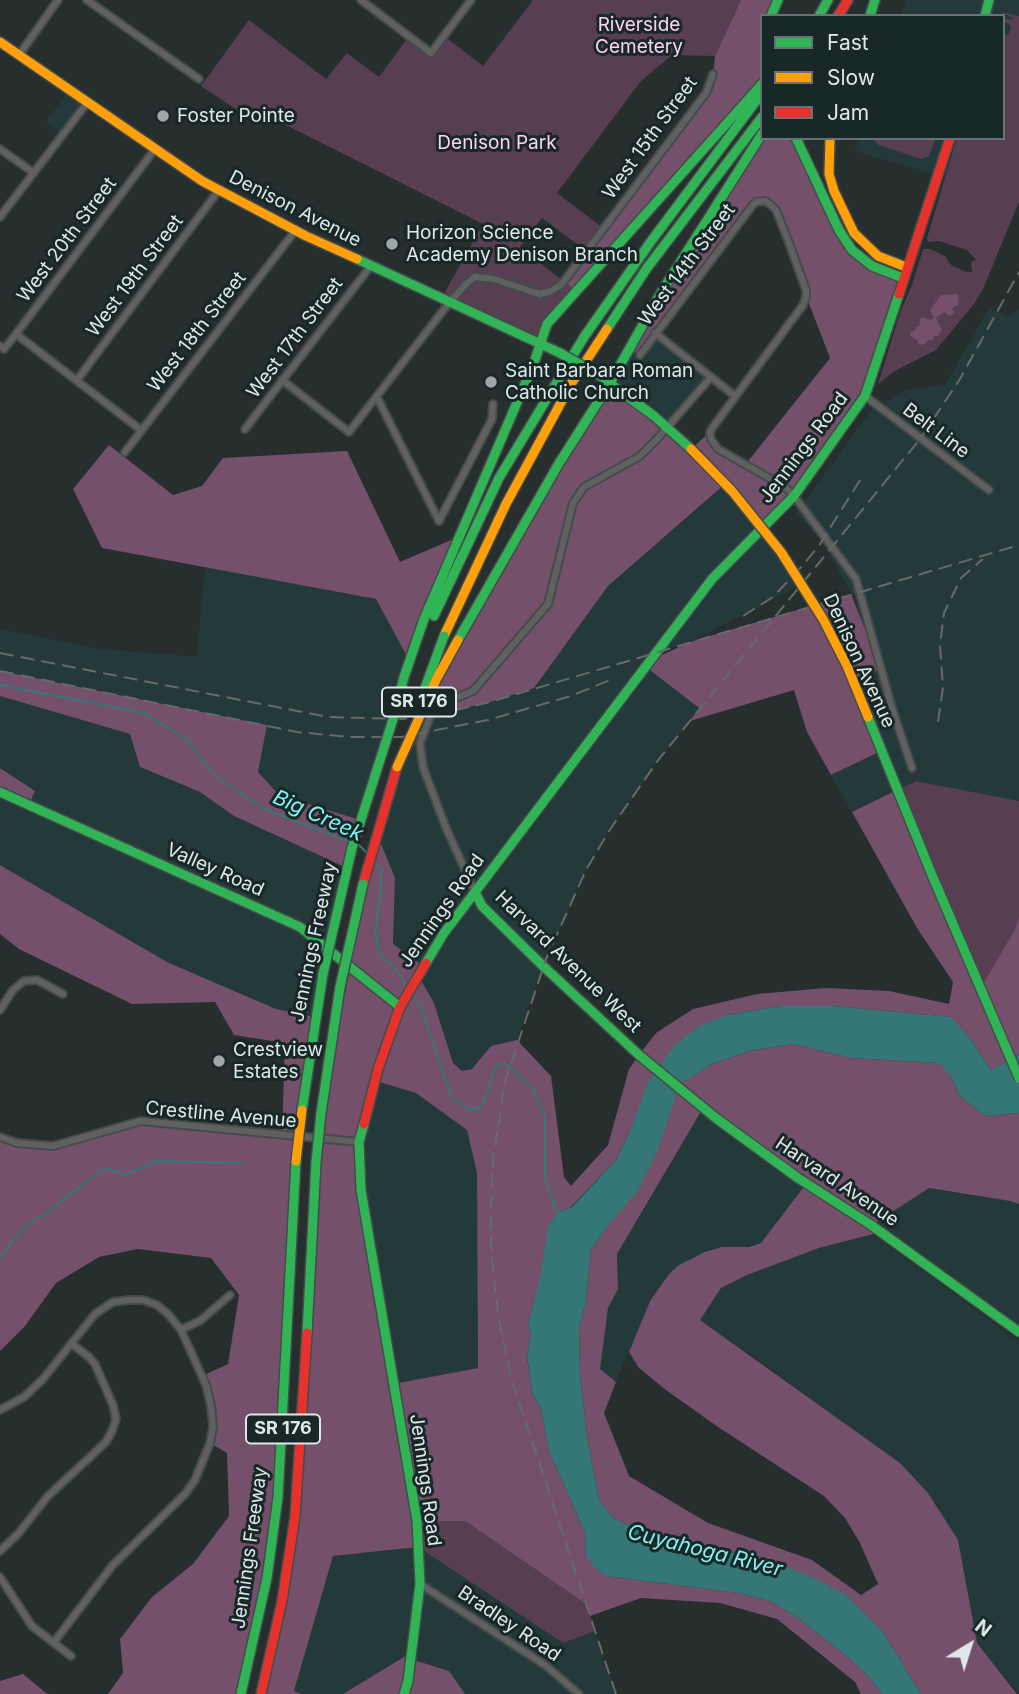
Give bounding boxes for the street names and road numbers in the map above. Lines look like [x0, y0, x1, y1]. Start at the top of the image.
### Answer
street label: West 15th Street [598, 72, 702, 204]
street label: Denison Avenue [225, 166, 365, 252]
street label: West 20th Street [13, 173, 121, 307]
street label: West 14th Street [634, 200, 740, 330]
street label: West 19th Street [82, 211, 188, 341]
street label: West 18th Street [143, 267, 251, 397]
street label: West 17th Street [242, 273, 348, 403]
street label: Jennings Road [755, 388, 853, 508]
street label: Belt Line [898, 399, 974, 463]
street label: Denison Avenue [818, 590, 900, 732]
road number: SR 176 [382, 688, 456, 716]
street label: Valley Road [163, 838, 267, 902]
street label: Jennings Road [395, 850, 489, 972]
street label: Jennings Freeway [286, 860, 342, 1024]
street label: Harvard Avenue West [490, 886, 646, 1038]
street label: Crestline Avenue [144, 1097, 298, 1133]
street label: Harvard Avenue [771, 1132, 903, 1232]
street label: Jennings Road [404, 1413, 446, 1547]
road number: SR 176 [246, 1414, 320, 1444]
street label: Jennings Freeway [227, 1466, 273, 1630]
street label: Bradley Road [453, 1581, 565, 1667]

